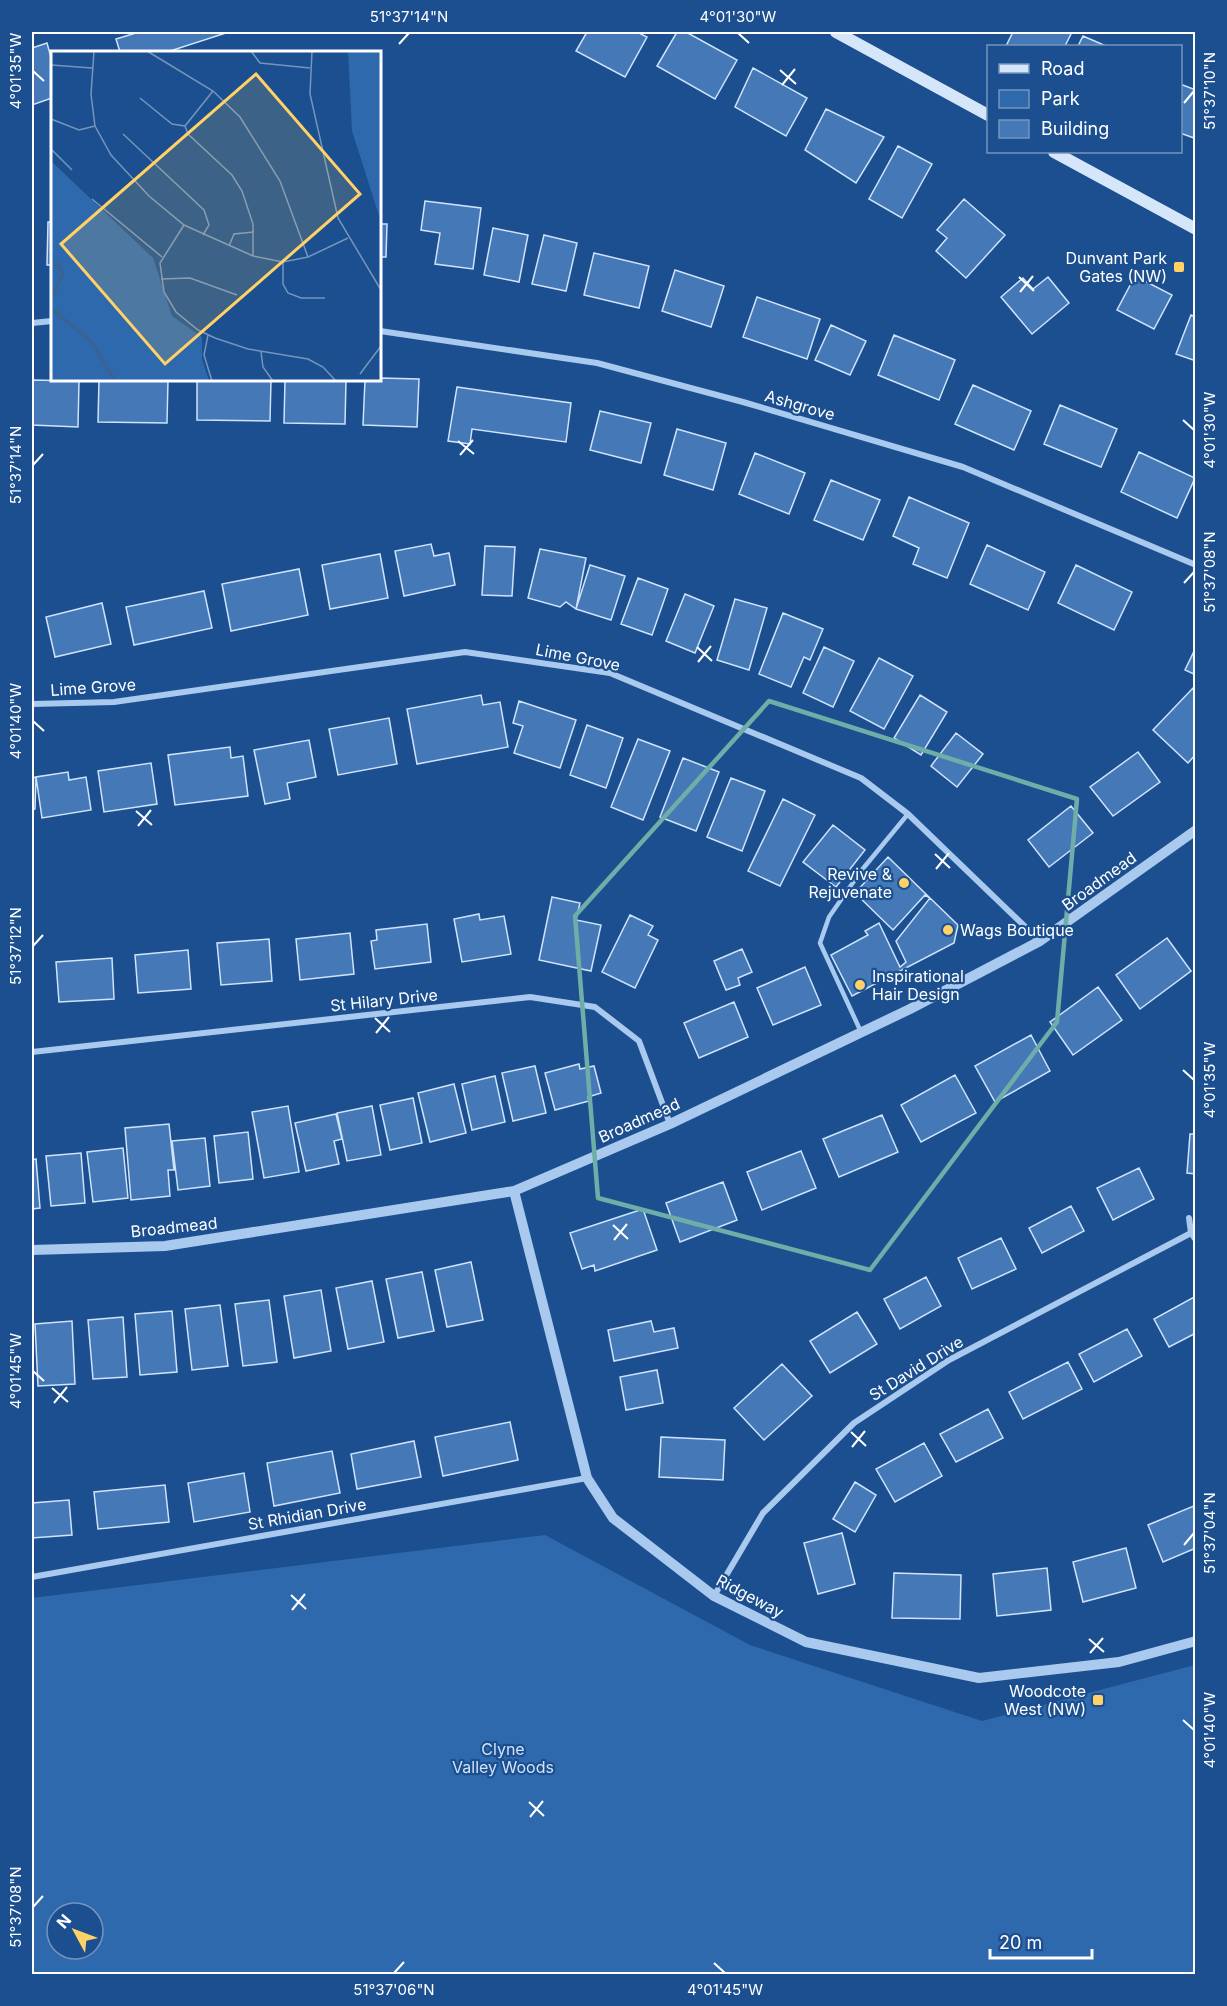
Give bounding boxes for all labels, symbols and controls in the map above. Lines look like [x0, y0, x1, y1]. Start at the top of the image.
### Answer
text: 51°37'14"N [370, 7, 448, 26]
text: 4°01'30"W [700, 7, 777, 26]
text: 4°01'35"W [6, 33, 25, 109]
legend [987, 45, 1182, 153]
inset map [51, 51, 381, 381]
text: 51°37'10"N [1200, 52, 1219, 130]
text: Road [1041, 58, 1084, 79]
text: Park [1041, 88, 1080, 109]
text: Building [1041, 118, 1109, 139]
place label: Dunvant Park Gates (NW) [1065, 248, 1167, 286]
marker: Dunvant Park Gates (NW) [1172, 260, 1186, 274]
street label: Ashgrove [763, 385, 837, 425]
text: 4°01'30"W [1200, 391, 1219, 468]
text: 51°37'14"N [6, 426, 25, 504]
text: 51°37'08"N [1200, 531, 1219, 613]
street label: Lime Grove [534, 639, 622, 675]
street label: Lime Grove [50, 674, 136, 700]
text: 4°01'40"W [6, 683, 25, 759]
street label: Broadmead [1058, 847, 1140, 915]
place label: Revive & Rejuvenate [808, 864, 893, 902]
marker: Revive & Rejuvenate [897, 876, 911, 890]
text: 51°37'12"N [6, 907, 25, 985]
place label: Wags Boutique [960, 920, 1074, 940]
marker: Wags Boutique [941, 923, 955, 937]
place label: Inspirational Hair Design [872, 966, 964, 1004]
marker: Inspirational Hair Design [853, 978, 867, 992]
street label: St Hilary Drive [329, 984, 439, 1016]
text: 4°01'35"W [1200, 1042, 1219, 1118]
street label: Broadmead [595, 1093, 683, 1147]
street label: Broadmead [130, 1213, 218, 1241]
street label: St David Drive [865, 1331, 967, 1405]
text: 4°01'45"W [6, 1333, 25, 1409]
text: 51°37'04"N [1200, 1492, 1219, 1574]
street label: St Rhidian Drive [246, 1494, 368, 1534]
street label: Ridgeway [713, 1570, 787, 1622]
place label: Woodcote West (NW) [1004, 1681, 1086, 1719]
text: 4°01'40"W [1200, 1692, 1219, 1768]
marker: Woodcote West (NW) [1091, 1693, 1105, 1707]
park label: Clyne Valley Woods [452, 1739, 554, 1777]
text: 51°37'08"N [6, 1866, 25, 1948]
north arrow [45, 1901, 105, 1961]
text: N [52, 1910, 75, 1932]
scale bar [990, 1922, 1092, 1960]
text: 20 m [999, 1932, 1042, 1953]
text: 51°37'06"N [353, 1980, 435, 1999]
text: 4°01'45"W [687, 1980, 763, 1999]

